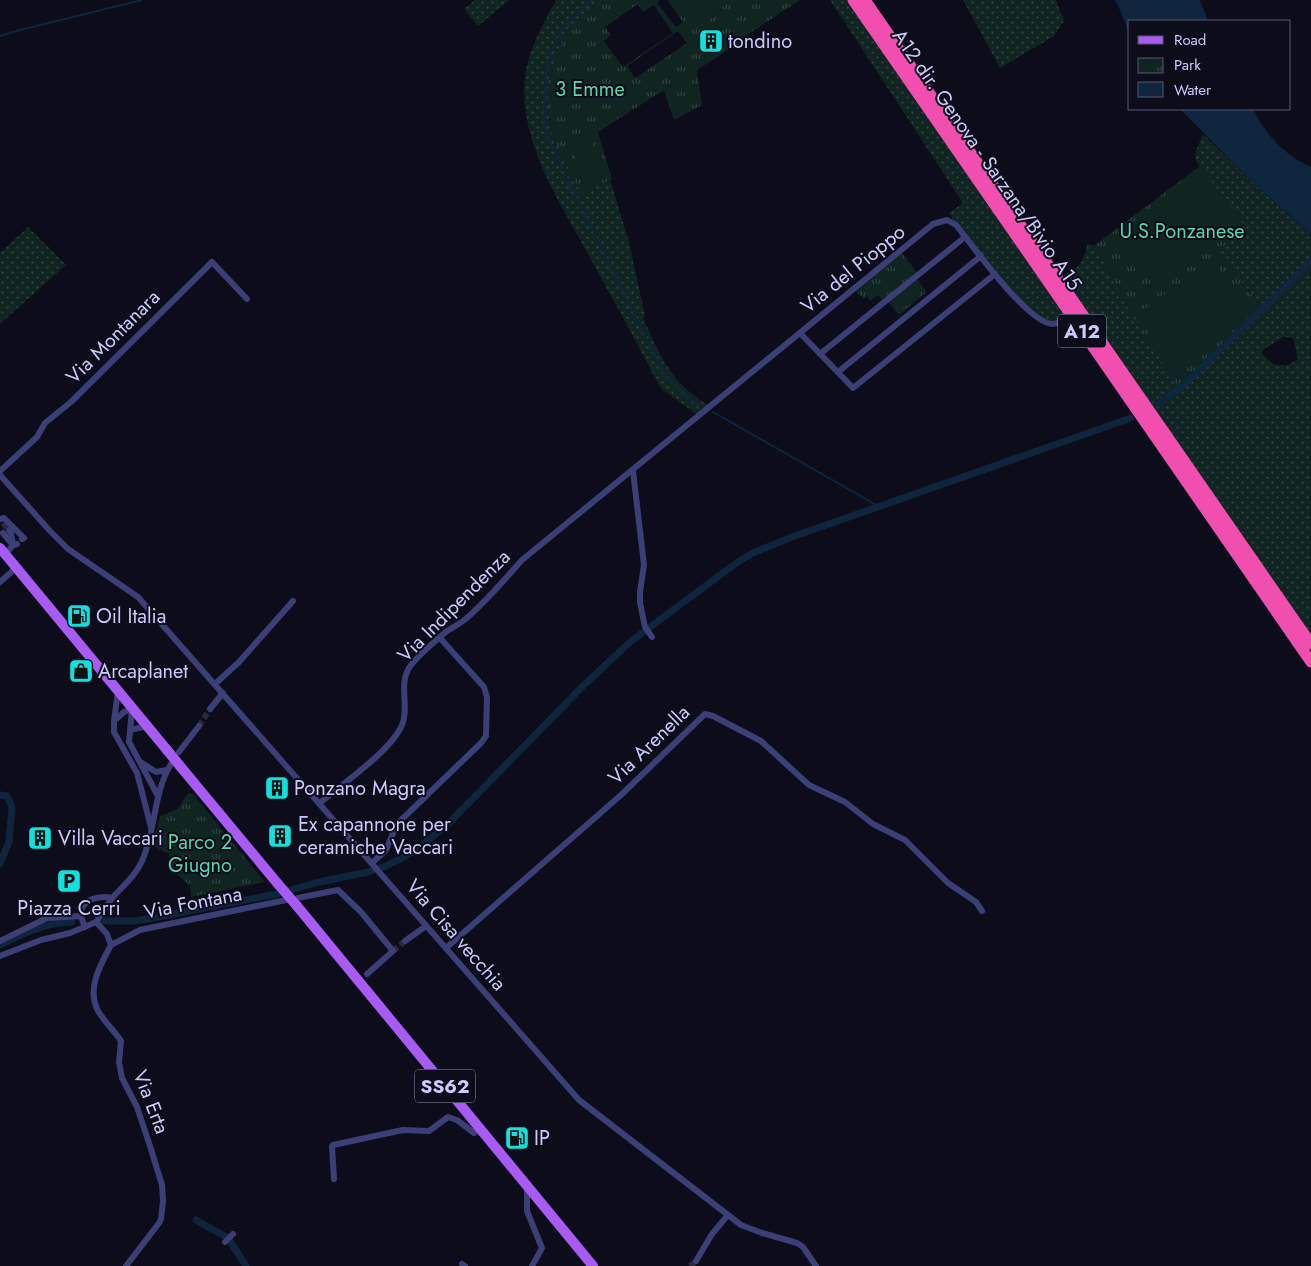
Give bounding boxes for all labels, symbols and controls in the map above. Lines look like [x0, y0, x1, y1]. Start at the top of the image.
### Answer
legend [1128, 20, 1291, 110]
street label: A12 dir. Genova - Sarzana/Bivio A15 [885, 23, 1089, 297]
place label: tondino [728, 27, 792, 56]
building icon: tondino [698, 28, 724, 54]
text: Road [1174, 29, 1206, 51]
text: Park [1174, 54, 1201, 76]
park label: 3 Emme [555, 75, 625, 104]
text: Water [1174, 79, 1212, 101]
park label: U.S.Ponzanese [1119, 217, 1245, 246]
street label: Via del Pioppo [794, 218, 912, 320]
street label: Via Montanara [59, 283, 167, 391]
road number: A12 [1058, 314, 1106, 348]
street label: Via Indipendenza [391, 543, 517, 669]
place label: Oil Italia [96, 602, 166, 631]
fuel station icon: Oil Italia [66, 603, 92, 629]
place label: Arcaplanet [98, 657, 188, 686]
shop icon: Arcaplanet [68, 658, 94, 684]
street label: Via Arenella [602, 699, 696, 791]
place label: Ponzano Magra [294, 774, 426, 803]
building icon: Ponzano Magra [264, 775, 290, 801]
place label: Ex capannone per ceramiche Vaccari [298, 810, 453, 862]
building icon: Ex capannone per ceramiche Vaccari [267, 823, 293, 849]
place label: Villa Vaccari [58, 824, 163, 853]
building icon: Villa Vaccari [27, 825, 53, 851]
park label: Parco 2 Giugno [168, 828, 232, 880]
parking icon: Piazza Cerri [56, 868, 82, 894]
street label: Via Cisa vecchia [399, 873, 513, 997]
street label: Via Fontana [141, 879, 245, 927]
place label: Piazza Cerri [17, 894, 121, 923]
street label: Via Erta [126, 1066, 176, 1138]
road number: SS62 [415, 1070, 475, 1102]
place label: IP [534, 1124, 550, 1153]
fuel station icon: IP [504, 1125, 530, 1151]

